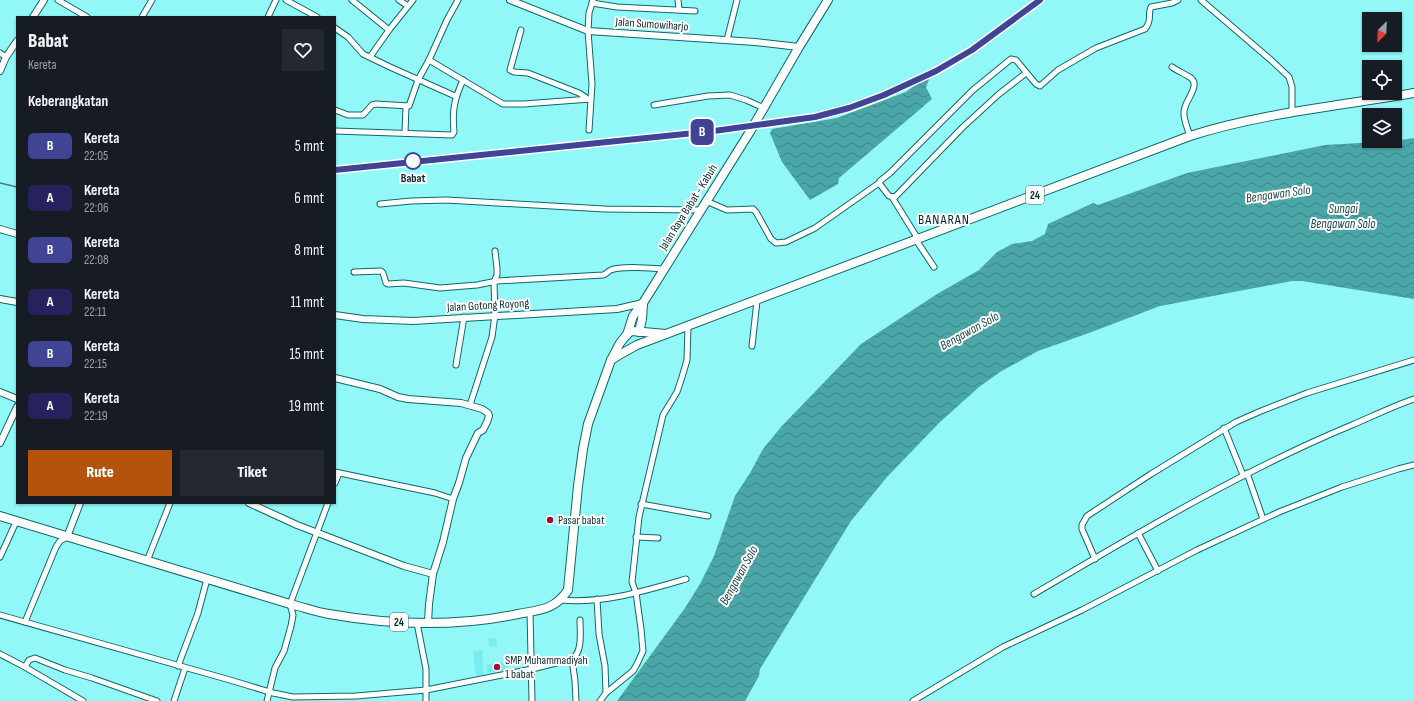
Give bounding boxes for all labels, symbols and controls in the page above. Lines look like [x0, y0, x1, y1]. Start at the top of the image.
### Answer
north arrow [1362, 12, 1402, 52]
map controls [1362, 12, 1402, 148]
street label: Jalan Sumowiharjo [614, 14, 689, 35]
button: heart [282, 29, 324, 71]
text: Babat [28, 30, 68, 53]
text: Kereta [28, 57, 57, 73]
button: locate [1362, 60, 1402, 100]
text: Keberangkatan [28, 92, 108, 111]
button: layers [1362, 108, 1402, 148]
line badge: B [689, 119, 715, 145]
text: B [699, 123, 705, 140]
text: Kereta [84, 129, 119, 148]
text: B [47, 137, 53, 154]
text: 5 mnt [295, 137, 324, 156]
text: 22:05 [84, 148, 108, 164]
marker: Babat [404, 152, 422, 170]
street label: Jalan Raya Babat - Kabuh [655, 162, 721, 254]
place label: Babat [401, 171, 425, 186]
text: Kereta [84, 181, 119, 200]
water label: Bengawan Solo [1245, 181, 1312, 206]
road number: 24 [1026, 186, 1044, 204]
text: A [47, 189, 53, 206]
text: 6 mnt [294, 189, 324, 208]
text: 22:06 [84, 200, 109, 216]
water label: Sungai Bengawan Solo [1310, 201, 1376, 232]
district label: BANARAN [918, 211, 970, 228]
text: Kereta [84, 233, 119, 252]
text: B [47, 241, 53, 258]
text: 8 mnt [294, 241, 324, 260]
text: 22:08 [84, 252, 109, 268]
text: Kereta [84, 285, 119, 304]
text: A [47, 293, 53, 310]
text: 11 mnt [290, 293, 324, 312]
street label: Jalan Gotong Royong [446, 296, 530, 315]
text: 22:11 [84, 304, 106, 320]
water label: Bengawan Solo [937, 308, 1002, 354]
text: Kereta [84, 337, 119, 356]
text: B [47, 345, 53, 362]
text: 15 mnt [290, 345, 324, 364]
text: 22:15 [84, 356, 107, 372]
text: Kereta [84, 389, 119, 408]
text: A [47, 397, 53, 414]
text: 19 mnt [289, 397, 324, 416]
text: 22:19 [84, 408, 108, 424]
button: Rute [28, 450, 172, 496]
button: Tiket [180, 450, 324, 496]
place label: Pasar babat [558, 513, 605, 528]
marker: Pasar babat [545, 515, 555, 525]
water label: Bengawan Solo [716, 543, 762, 608]
road number: 24 [390, 613, 408, 631]
place label: SMP Muhammadiyah 1 babat [505, 653, 588, 682]
marker: SMP Muhammadiyah 1 babat [492, 662, 502, 672]

